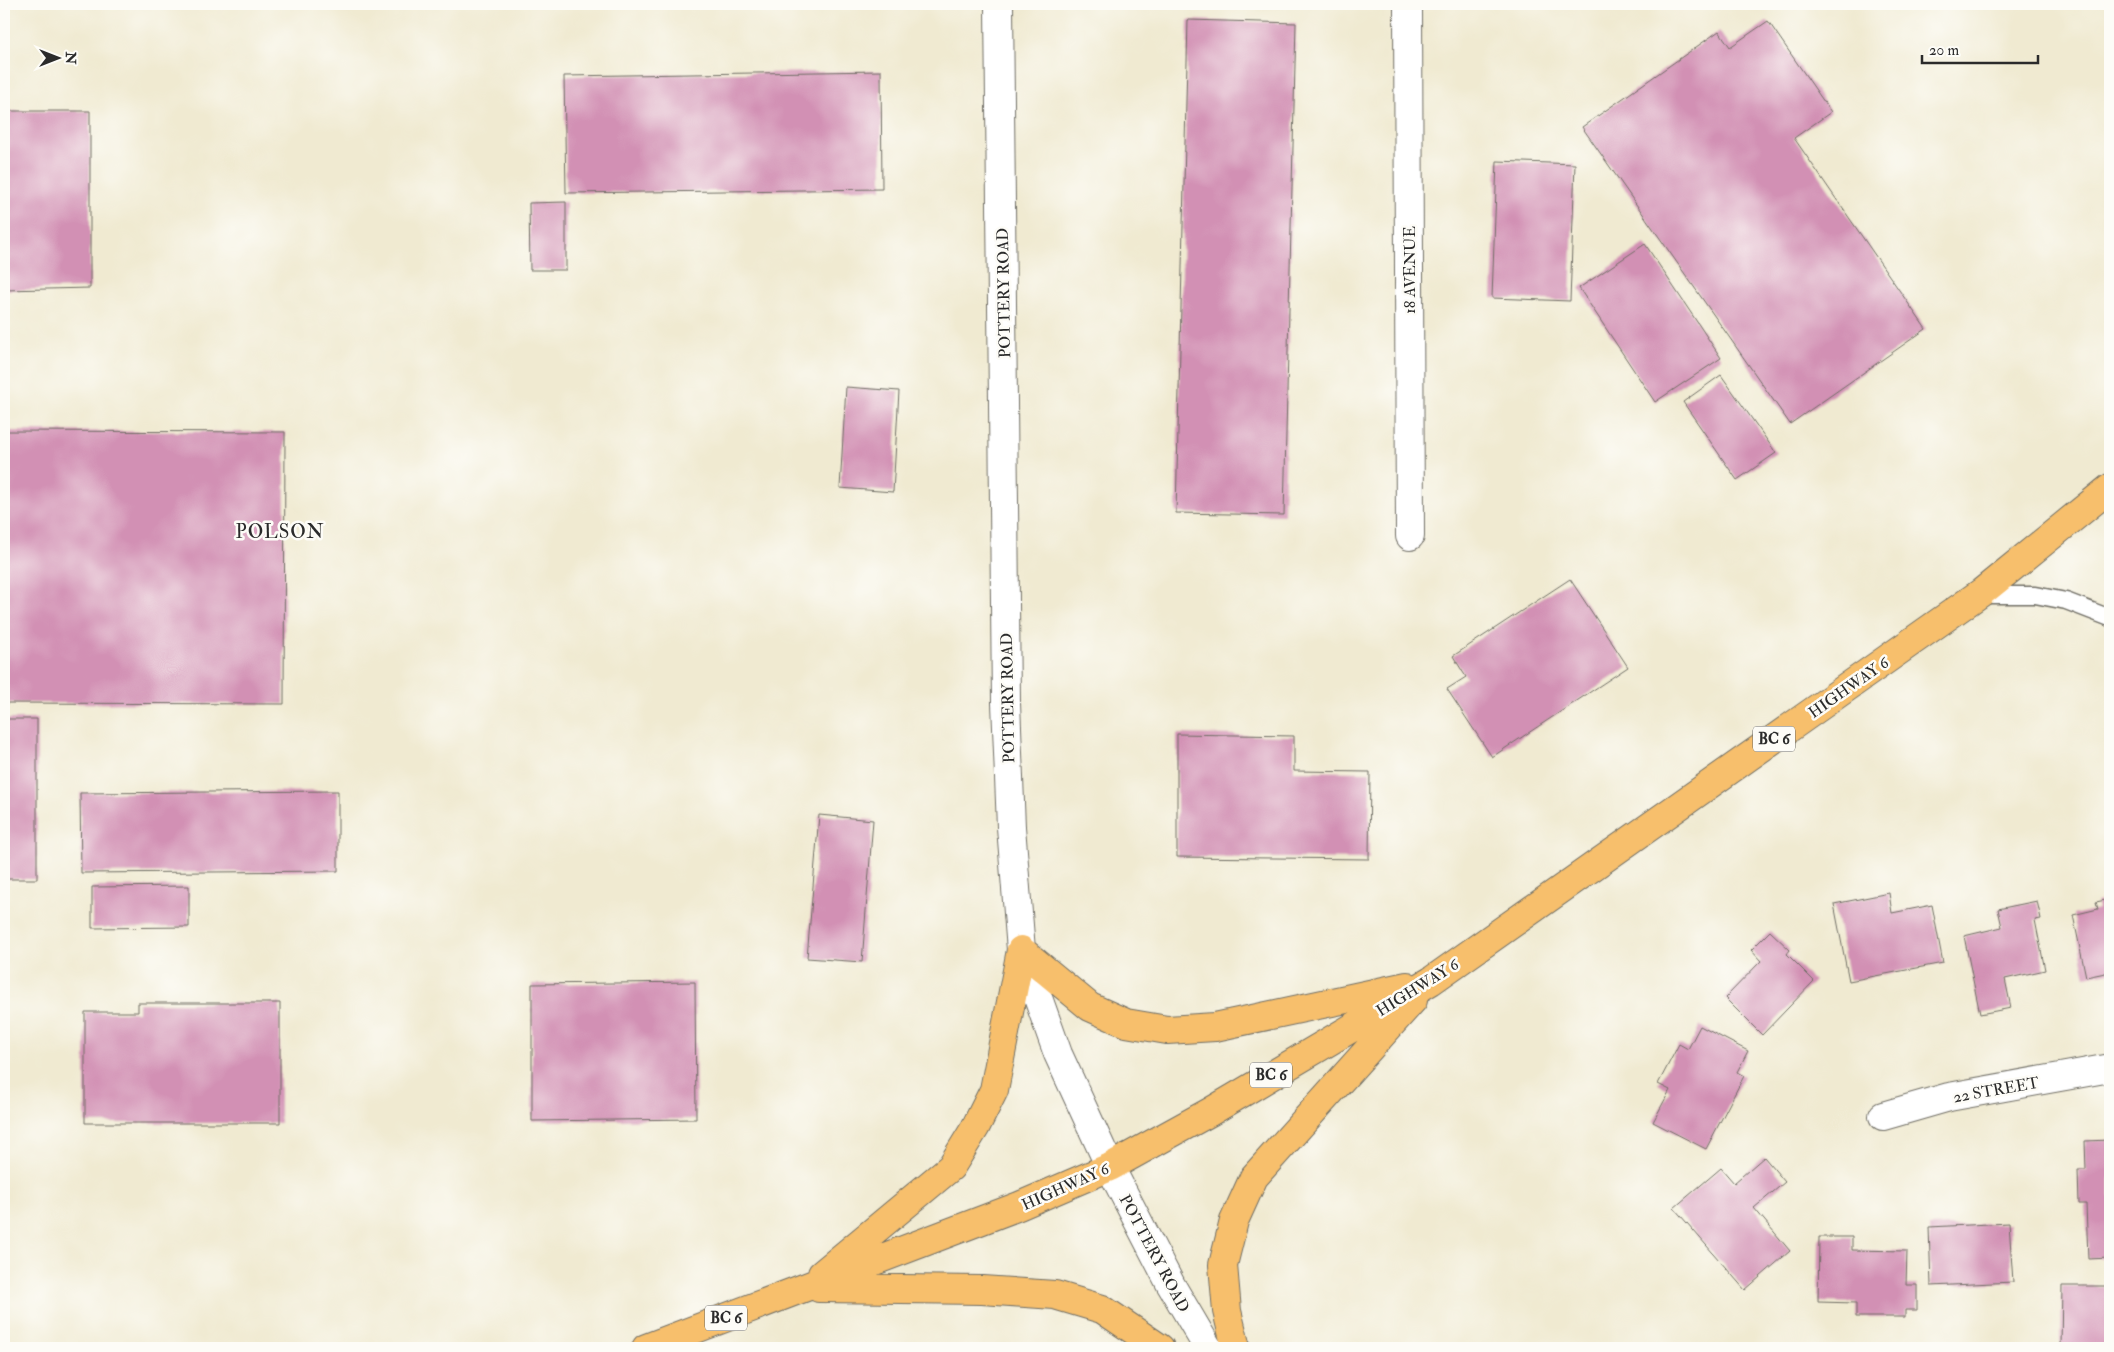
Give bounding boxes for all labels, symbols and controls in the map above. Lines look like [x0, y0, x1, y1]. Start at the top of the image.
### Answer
north arrow [32, 32, 82, 82]
scale bar [1922, 32, 2038, 64]
text: 20 m [1929, 41, 1959, 60]
text: N [62, 51, 79, 65]
street label: 18 AVENUE [1400, 226, 1420, 314]
street label: POTTERY ROAD [993, 228, 1015, 358]
district label: POLSON [236, 520, 324, 544]
street label: POTTERY ROAD [997, 633, 1019, 763]
street label: HIGHWAY 6 [1805, 652, 1893, 723]
road number: BC 6 [1753, 726, 1795, 752]
street label: HIGHWAY 6 [1373, 954, 1463, 1021]
road number: BC 6 [1250, 1062, 1292, 1088]
street label: 22 STREET [1952, 1073, 2041, 1107]
street label: HIGHWAY 6 [1019, 1158, 1113, 1215]
street label: POTTERY ROAD [1115, 1191, 1194, 1316]
road number: BC 6 [705, 1306, 747, 1330]

